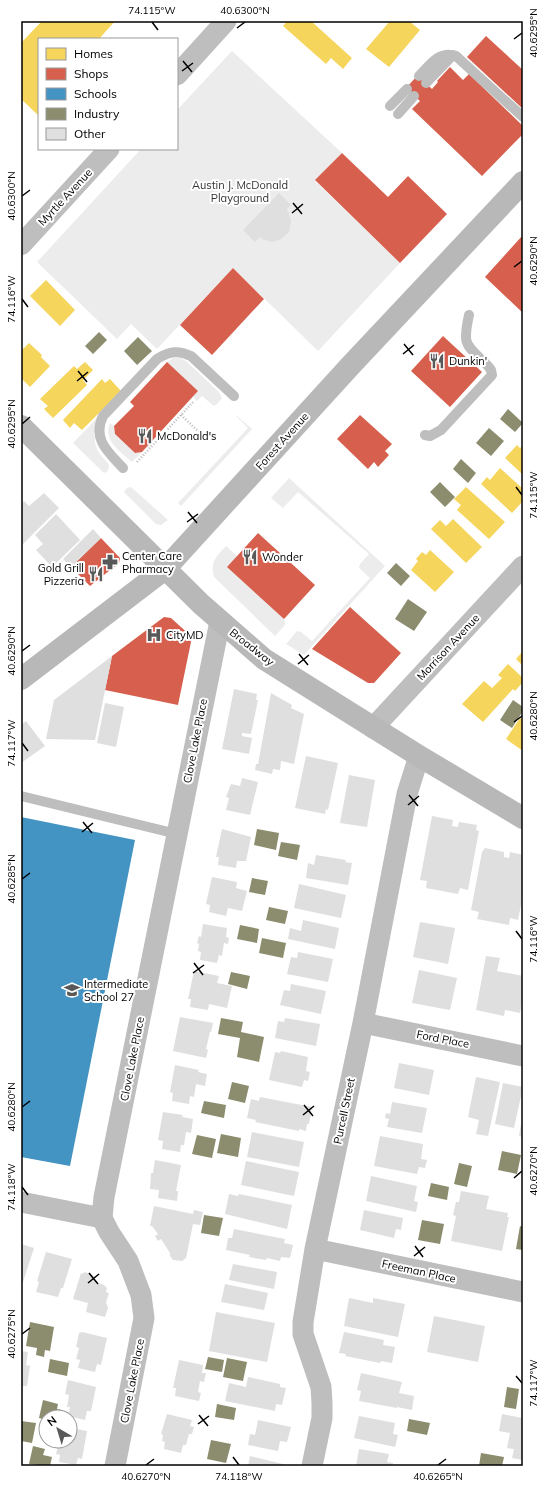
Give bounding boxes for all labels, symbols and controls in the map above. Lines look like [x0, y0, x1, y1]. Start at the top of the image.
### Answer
text: 74.115°W [128, 4, 176, 17]
text: 40.6300°N [220, 4, 270, 17]
text: 40.6295°N [527, 8, 540, 58]
legend [38, 38, 178, 150]
text: Homes [74, 46, 113, 61]
text: Shops [74, 66, 109, 81]
text: Schools [74, 86, 117, 101]
text: Industry [74, 106, 120, 121]
text: Other [74, 126, 106, 141]
street label: Myrtle Avenue [35, 165, 95, 229]
text: 40.6300°N [5, 171, 18, 221]
park label: Austin J. McDonald Playground [192, 178, 288, 205]
text: 40.6290°N [527, 236, 540, 286]
text: 74.116°W [5, 275, 18, 323]
restaurant icon: Dunkin' [428, 352, 446, 370]
place label: Dunkin' [449, 354, 487, 368]
text: 40.6295°N [5, 399, 18, 449]
street label: Forest Avenue [253, 409, 311, 473]
restaurant icon: McDonald's [136, 427, 154, 445]
place label: McDonald's [157, 429, 217, 443]
text: 74.115°W [527, 471, 540, 519]
restaurant icon: Wonder [241, 548, 259, 566]
place label: Center Care Pharmacy [122, 549, 182, 576]
place label: Wonder [262, 550, 303, 564]
pharmacy icon: Center Care Pharmacy [101, 553, 119, 571]
place label: Gold Grill Pizzeria [38, 561, 84, 588]
restaurant icon: Gold Grill Pizzeria [87, 565, 105, 583]
street label: Morrison Avenue [414, 611, 482, 683]
street label: Broadway [227, 625, 277, 669]
text: 40.6290°N [5, 626, 18, 676]
hospital icon: CityMD [145, 626, 163, 644]
place label: CityMD [166, 628, 204, 642]
text: 40.6280°N [527, 691, 540, 741]
street label: Clove Lake Place [180, 698, 210, 784]
text: 74.117°W [5, 719, 18, 767]
text: 40.6285°N [5, 854, 18, 904]
text: 74.116°W [527, 915, 540, 963]
place label: Intermediate School 27 [84, 977, 148, 1004]
school or university icon: Intermediate School 27 [63, 981, 81, 999]
street label: Clove Lake Place [117, 1016, 147, 1102]
street label: Ford Place [415, 1027, 471, 1051]
street label: Purcell Street [330, 1077, 358, 1145]
text: 40.6280°N [5, 1082, 18, 1132]
text: 40.6270°N [527, 1146, 540, 1196]
text: 74.118°W [5, 1163, 18, 1211]
street label: Freeman Place [381, 1256, 457, 1286]
text: 40.6275°N [5, 1309, 18, 1359]
street label: Clove Lake Place [117, 1338, 147, 1424]
text: 74.117°W [527, 1359, 540, 1407]
north arrow [38, 1409, 78, 1449]
text: N [44, 1413, 59, 1429]
text: 40.6270°N [121, 1470, 171, 1483]
text: 74.118°W [215, 1470, 263, 1483]
text: 40.6265°N [413, 1470, 463, 1483]

